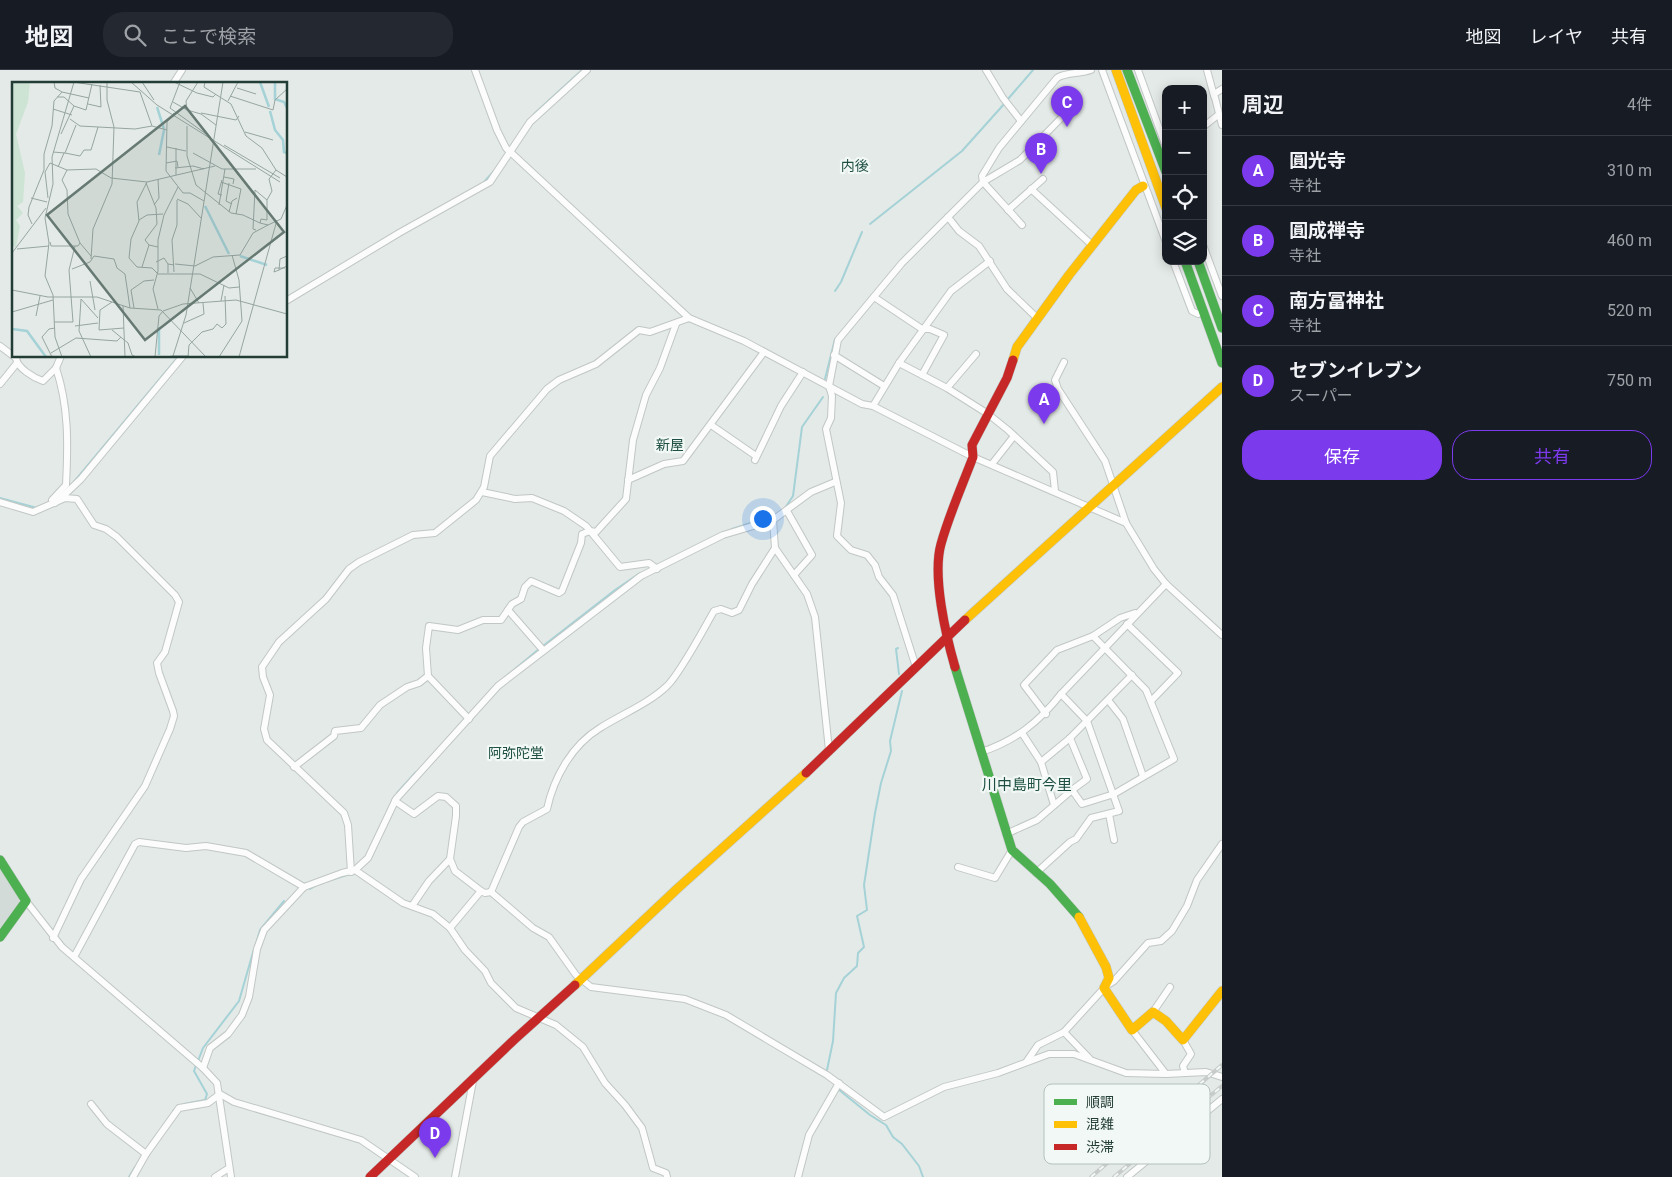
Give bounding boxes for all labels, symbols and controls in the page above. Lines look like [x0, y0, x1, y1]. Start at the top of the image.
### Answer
search box [103, 12, 453, 57]
icon: search [121, 21, 149, 49]
text: 地図 [25, 23, 73, 51]
text: ここで検索 [161, 25, 256, 48]
text: 地図 [1466, 26, 1502, 47]
text: レイヤ [1530, 26, 1583, 47]
text: 共有 [1611, 26, 1647, 47]
inset map [12, 82, 288, 358]
map controls [1162, 85, 1207, 265]
button: + [1162, 85, 1207, 130]
pin: C [1051, 86, 1083, 127]
text: 周辺 [1242, 93, 1284, 117]
text: 4件 [1627, 95, 1652, 114]
button: − [1162, 130, 1207, 175]
pin: B [1025, 133, 1057, 174]
text: 圓光寺 [1289, 149, 1346, 172]
district label: 内後 [841, 158, 869, 174]
text: A [1253, 161, 1263, 180]
text: 310 m [1607, 161, 1652, 180]
button: locate [1162, 175, 1207, 220]
text: 寺社 [1289, 176, 1321, 195]
text: 圓成禅寺 [1289, 219, 1365, 242]
button: layers [1162, 220, 1207, 265]
text: B [1253, 231, 1263, 250]
text: 460 m [1607, 231, 1652, 250]
text: 寺社 [1289, 246, 1321, 265]
text: 南方冨神社 [1289, 289, 1384, 312]
text: C [1253, 301, 1263, 320]
text: 520 m [1607, 301, 1652, 320]
text: 寺社 [1289, 316, 1321, 335]
text: セブンイレブン [1289, 359, 1422, 382]
text: D [1253, 371, 1263, 390]
text: 750 m [1607, 371, 1652, 390]
pin: A [1028, 383, 1060, 424]
text: スーパー [1289, 386, 1353, 405]
button: 保存 [1242, 430, 1442, 480]
button: 共有 [1452, 430, 1652, 480]
district label: 新屋 [656, 437, 684, 453]
your location [750, 506, 776, 532]
district label: 阿弥陀堂 [488, 745, 544, 761]
district label: 川中島町今里 [982, 776, 1072, 794]
legend [1044, 1084, 1210, 1164]
text: 順調 [1086, 1094, 1114, 1110]
text: 混雑 [1086, 1116, 1114, 1132]
pin: D [419, 1117, 451, 1158]
text: 渋滞 [1086, 1139, 1114, 1155]

